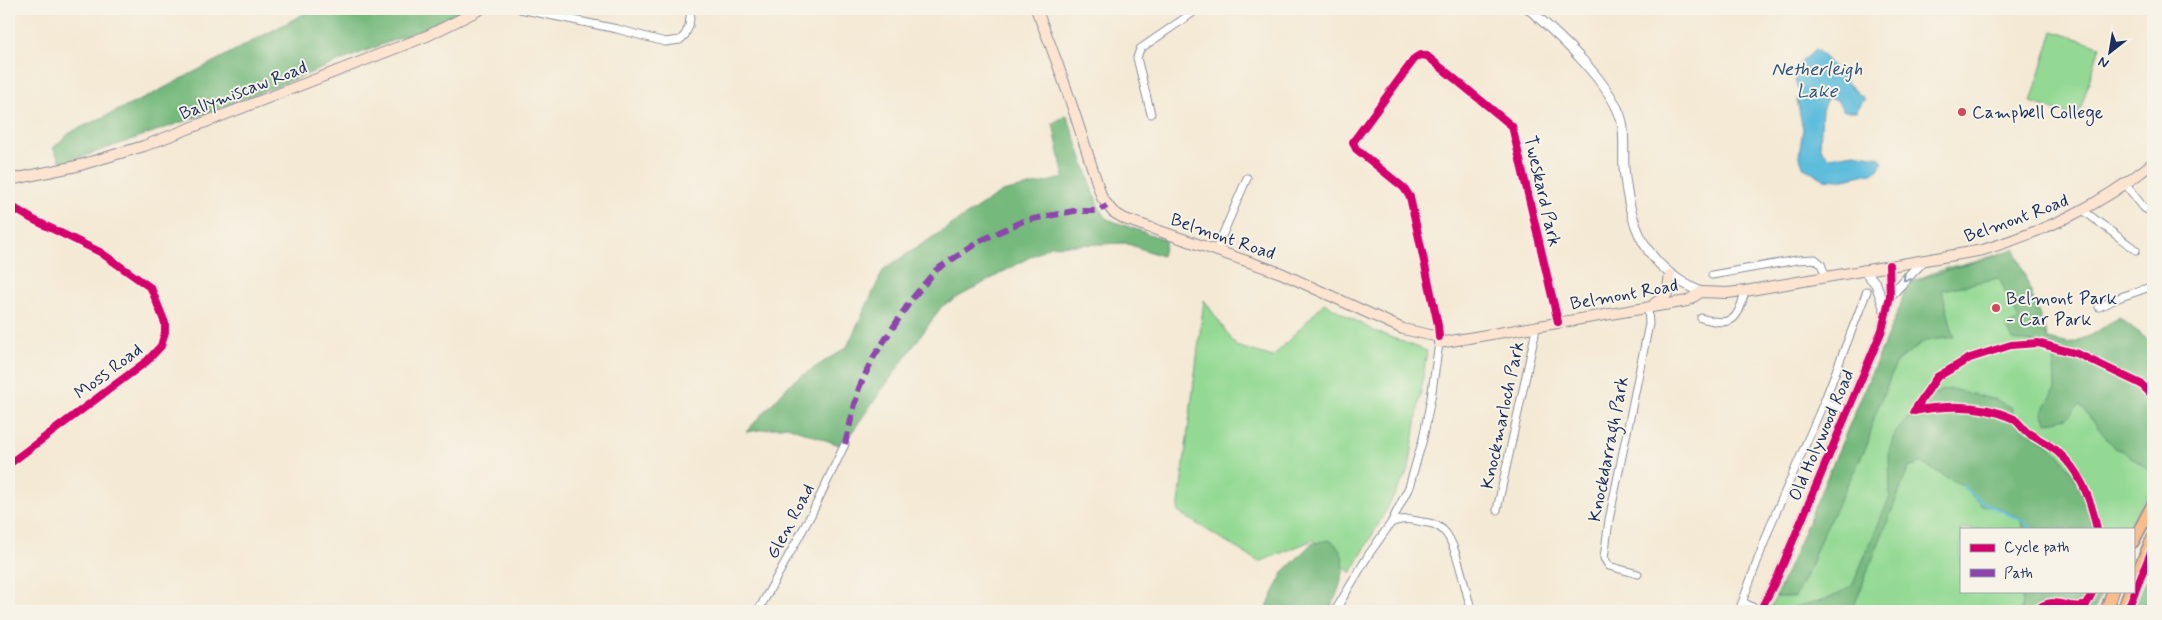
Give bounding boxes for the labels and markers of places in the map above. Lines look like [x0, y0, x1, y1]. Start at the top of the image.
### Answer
place label: Campbell College [1972, 101, 2103, 126]
marker: Campbell College [1956, 106, 1968, 118]
place label: Belmont Park - Car Park [2006, 287, 2117, 332]
marker: Belmont Park - Car Park [1990, 302, 2002, 314]

